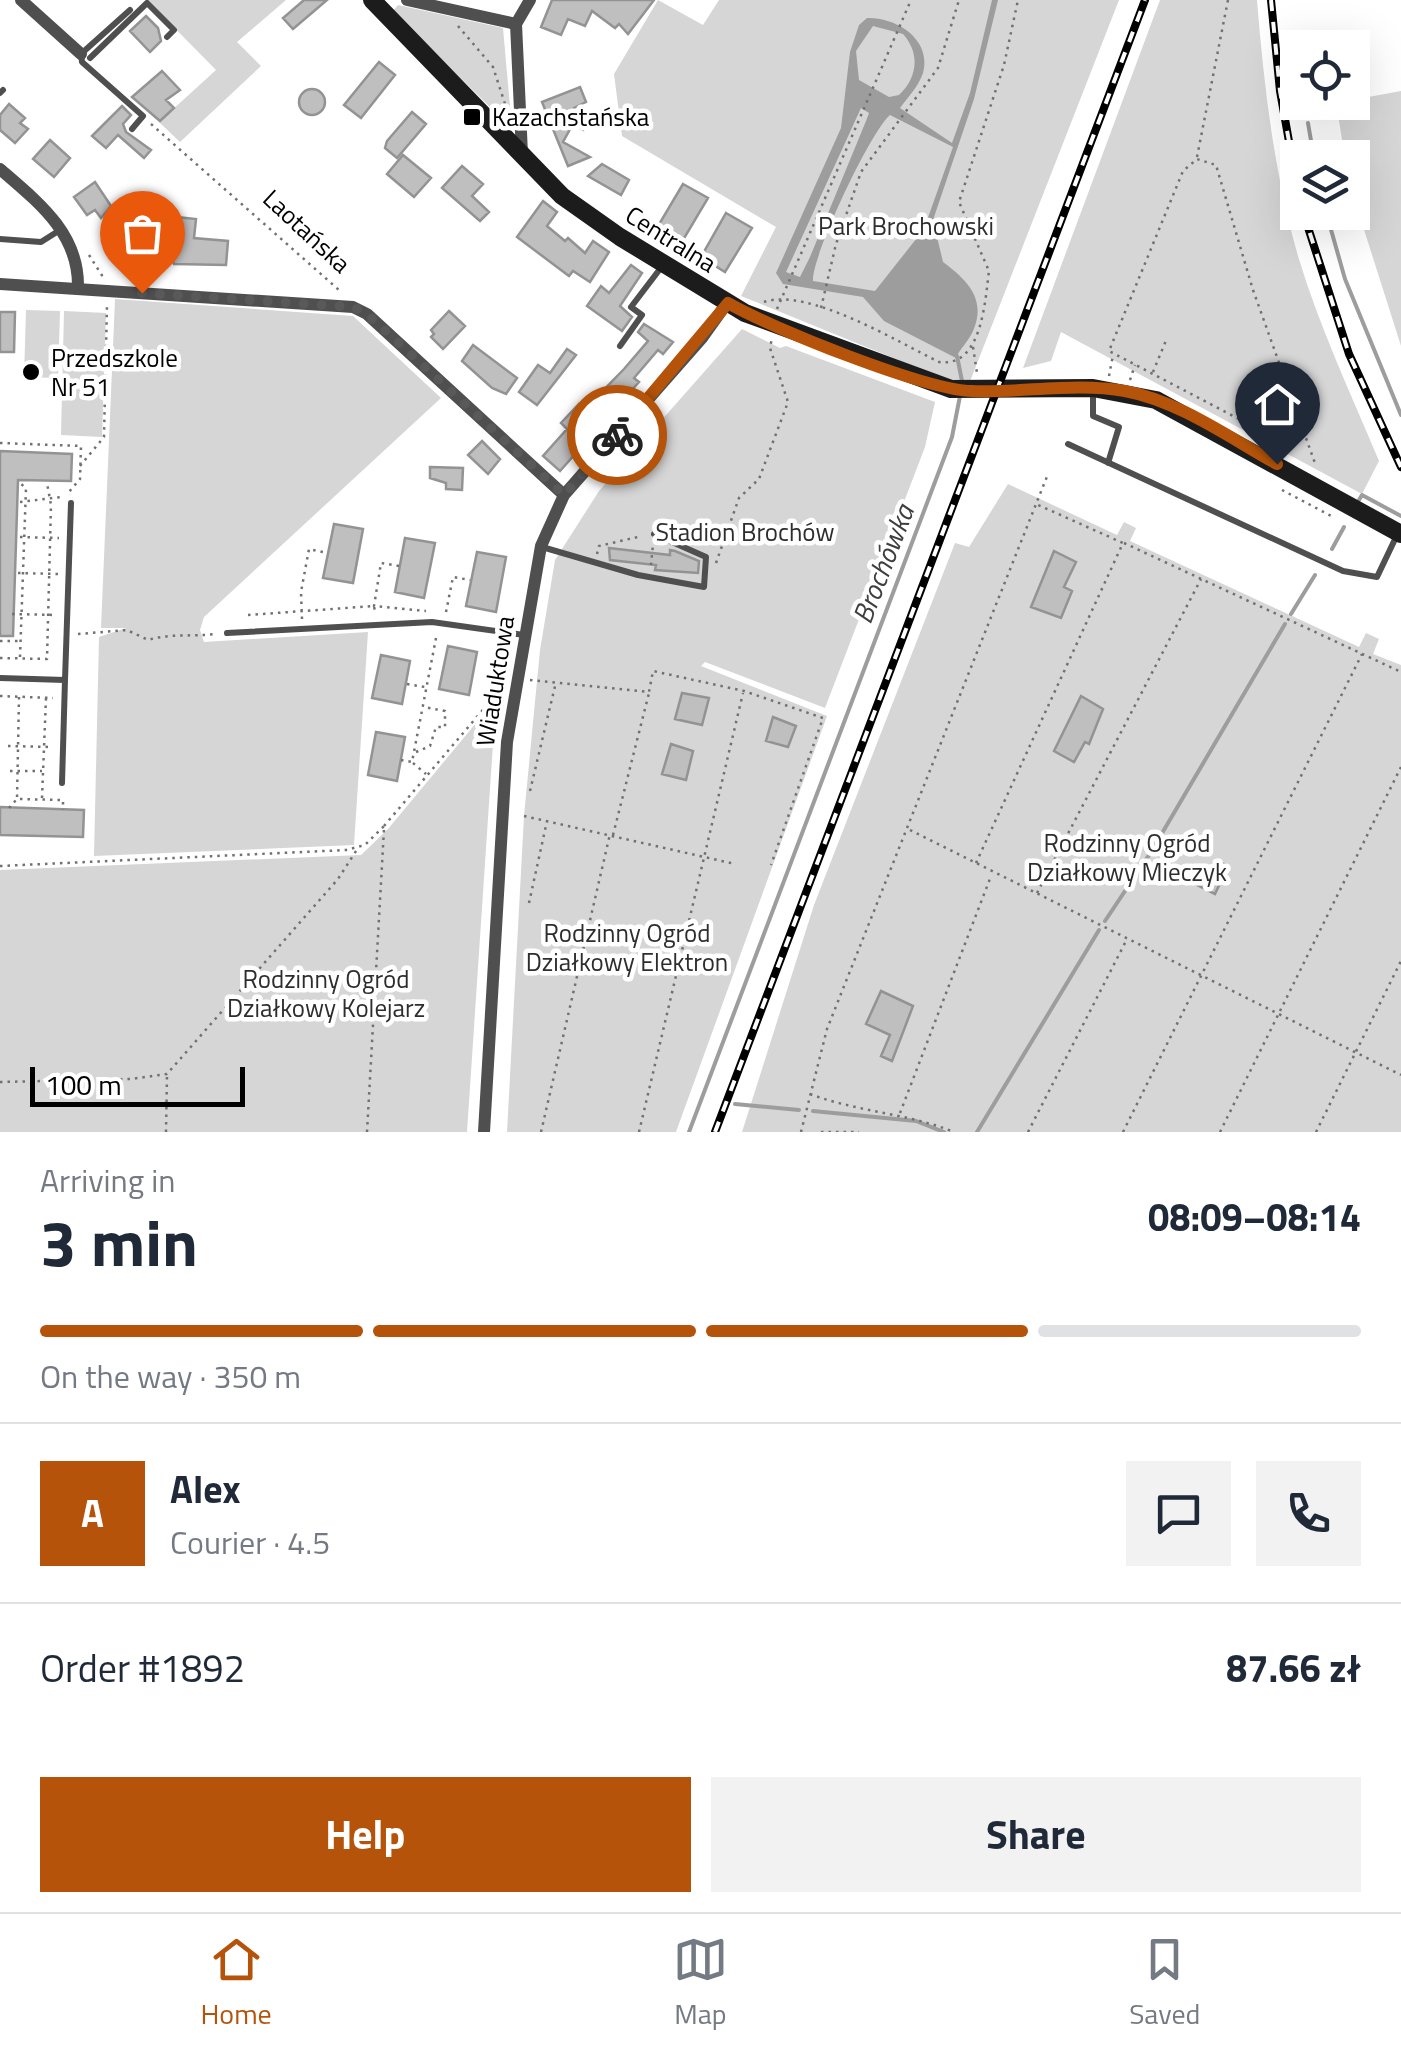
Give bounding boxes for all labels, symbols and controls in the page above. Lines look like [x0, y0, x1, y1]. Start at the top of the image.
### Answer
map controls [1280, 30, 1370, 230]
button: locate [1280, 30, 1370, 120]
place label: Kazachstańska [492, 98, 650, 136]
marker: Kazachstańska [461, 106, 483, 128]
button: layers [1280, 140, 1370, 230]
street label: Laotańska [254, 180, 360, 282]
pin [100, 191, 185, 294]
street label: Centralna [618, 196, 724, 282]
icon: bag [115, 206, 170, 261]
park label: Park Brochowski [818, 207, 994, 245]
place label: Przedszkole Nr 51 [51, 339, 178, 406]
marker: Przedszkole Nr 51 [20, 361, 42, 383]
pin [1235, 362, 1320, 465]
icon: home [1250, 377, 1305, 432]
courier [567, 385, 667, 485]
icon: bike [590, 408, 645, 463]
water label: Brochówka [840, 496, 926, 629]
park label: Stadion Brochów [656, 513, 834, 551]
street label: Wiaduktowa [466, 612, 524, 749]
park label: Rodzinny Ogród Działkowy Mieczyk [1027, 824, 1227, 891]
park label: Rodzinny Ogród Działkowy Elektron [526, 914, 728, 981]
park label: Rodzinny Ogród Działkowy Kolejarz [227, 960, 425, 1027]
scale bar [30, 1062, 245, 1106]
text: 100 m [45, 1063, 122, 1106]
text: Arriving in [40, 1156, 176, 1204]
text: 08:09–08:14 [1148, 1188, 1361, 1246]
text: 3 min [40, 1192, 198, 1291]
text: On the way · 350 m [40, 1352, 301, 1400]
text: Alex [170, 1460, 241, 1518]
button: chat [1126, 1461, 1231, 1566]
button: phone [1256, 1461, 1361, 1566]
text: A [81, 1484, 104, 1542]
text: Courier · 4.5 [170, 1518, 330, 1566]
text: Order #1892 [40, 1639, 245, 1697]
text: 87.66 zł [1226, 1639, 1361, 1697]
button: Help [40, 1777, 691, 1892]
button: Share [711, 1777, 1361, 1892]
tab: Home [201, 1932, 272, 2035]
tab: Map [673, 1932, 728, 2035]
tab: Saved [1129, 1932, 1200, 2035]

